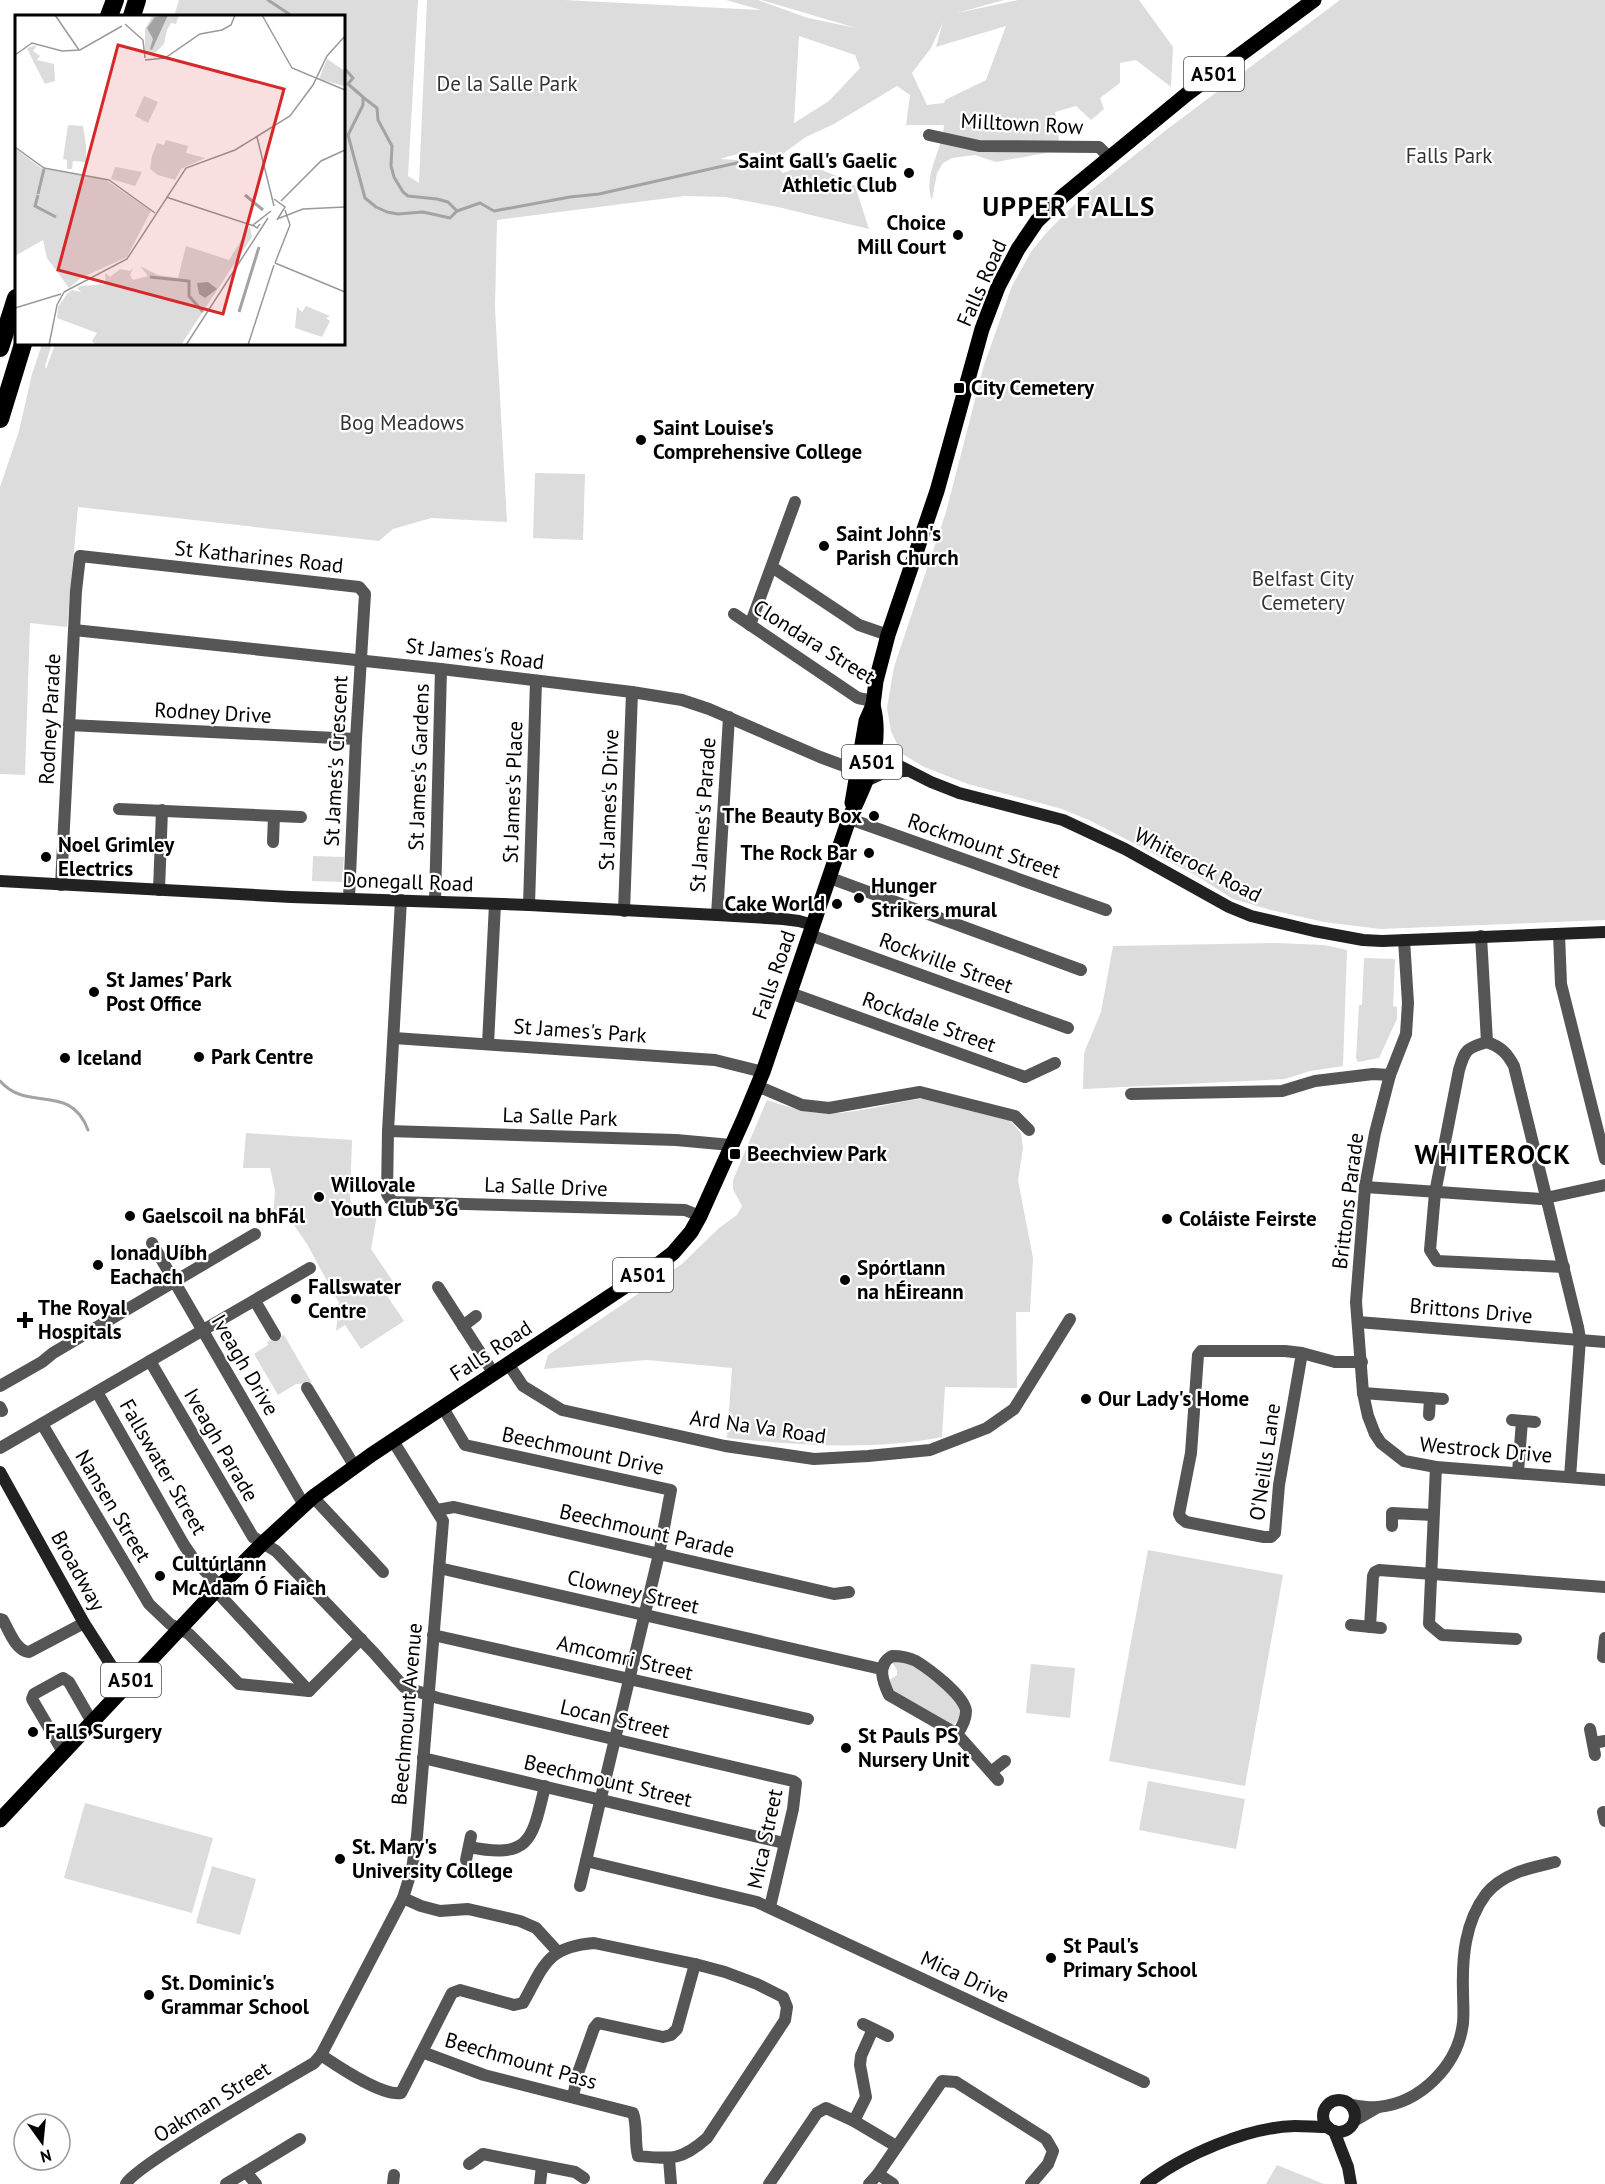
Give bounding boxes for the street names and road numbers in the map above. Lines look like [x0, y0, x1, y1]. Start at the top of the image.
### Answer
road number: A501 [1184, 57, 1244, 91]
street label: Milltown Row [960, 107, 1085, 140]
street label: Falls Road [950, 235, 1013, 331]
street label: St Katharines Road [173, 534, 345, 579]
street label: Clondara Street [748, 593, 881, 690]
street label: St James's Road [404, 632, 546, 675]
street label: Rodney Parade [33, 653, 66, 785]
street label: St James's Crescent [318, 675, 353, 847]
street label: St James's Gardens [402, 683, 435, 851]
street label: Rodney Drive [154, 696, 272, 729]
street label: St James's Place [497, 720, 528, 864]
street label: St James's Drive [593, 729, 624, 871]
street label: St James's Parade [684, 736, 721, 894]
road number: A501 [842, 745, 902, 779]
street label: Rockmount Street [904, 807, 1064, 884]
street label: Whiterock Road [1130, 821, 1266, 908]
street label: Donegall Road [342, 866, 474, 897]
street label: Rockville Street [876, 926, 1017, 999]
street label: Falls Road [746, 927, 801, 1023]
street label: Rockdale Street [859, 985, 1000, 1058]
street label: St James's Park [513, 1012, 647, 1049]
street label: La Salle Park [502, 1101, 618, 1132]
street label: Brittons Parade [1326, 1131, 1369, 1271]
street label: La Salle Drive [484, 1171, 608, 1202]
road number: A501 [613, 1258, 673, 1292]
street label: Brittons Drive [1408, 1292, 1534, 1329]
street label: Iveagh Drive [206, 1309, 285, 1420]
street label: Falls Road [445, 1314, 537, 1387]
street label: Iveagh Parade [178, 1383, 265, 1506]
street label: Fallswater Street [114, 1394, 213, 1539]
street label: O'Neills Lane [1243, 1401, 1286, 1522]
street label: Ard Na Va Road [688, 1404, 828, 1449]
street label: Beechmount Drive [500, 1420, 667, 1481]
street label: Westrock Drive [1419, 1430, 1554, 1469]
street label: Nansen Street [69, 1445, 158, 1567]
street label: Beechmount Parade [557, 1497, 737, 1564]
street label: Broadway [45, 1526, 112, 1616]
street label: Clowney Street [565, 1563, 702, 1620]
street label: Beechmount Avenue [385, 1622, 428, 1806]
street label: Amcomri Street [555, 1629, 696, 1686]
road number: A501 [101, 1663, 161, 1697]
street label: Locan Street [558, 1693, 672, 1744]
street label: Beechmount Street [521, 1748, 695, 1813]
street label: Mica Street [741, 1787, 788, 1891]
street label: Mica Drive [917, 1944, 1014, 2009]
street label: Beechmount Pass [442, 2026, 600, 2095]
street label: Oakman Street [148, 2055, 275, 2148]

